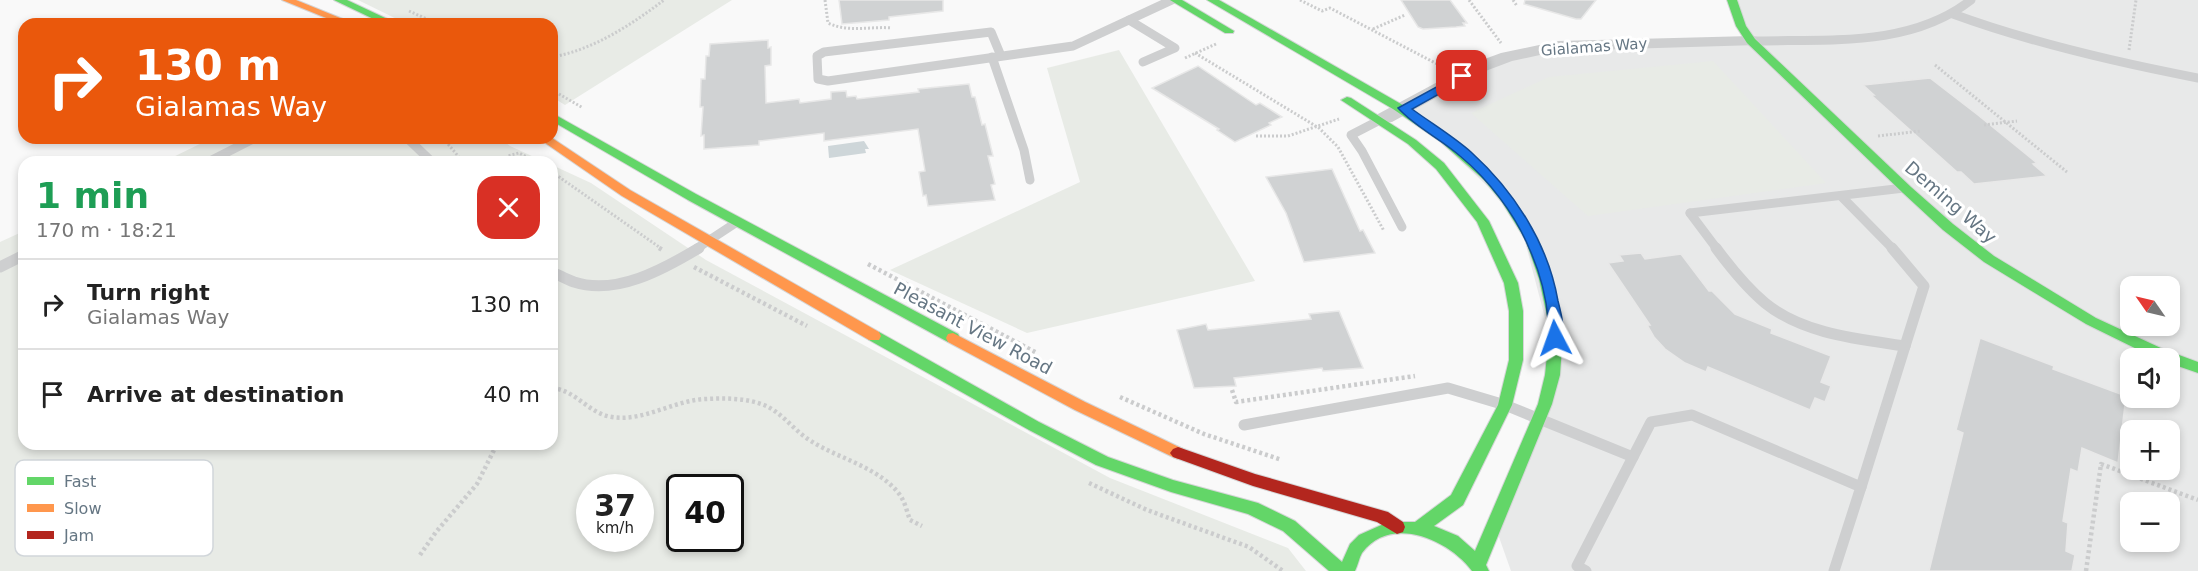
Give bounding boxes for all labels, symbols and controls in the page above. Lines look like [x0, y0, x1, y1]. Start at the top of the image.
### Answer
street label: Gialamas Way [1540, 34, 1648, 60]
text: 130 m [135, 41, 281, 90]
icon: right [36, 42, 114, 120]
pin [1436, 50, 1487, 101]
icon: arrive [1445, 59, 1478, 92]
text: Gialamas Way [135, 91, 327, 122]
street label: Deming Way [1901, 157, 2001, 248]
text: 1 min [36, 175, 149, 216]
button: close [477, 176, 540, 239]
text: 170 m · 18:21 [36, 218, 177, 242]
north arrow [2120, 276, 2180, 336]
map controls [2120, 276, 2180, 552]
street label: Pleasant View Road [890, 277, 1056, 379]
text: Turn right [87, 280, 210, 305]
icon: right [36, 288, 69, 321]
text: 130 m [470, 292, 540, 317]
text: Gialamas Way [87, 305, 229, 329]
position arrow [1523, 306, 1587, 370]
button: sound [2120, 348, 2180, 408]
icon: arrive [36, 378, 69, 411]
text: Arrive at destination [87, 382, 344, 407]
text: 40 m [484, 382, 540, 407]
button: + [2120, 420, 2180, 480]
legend [15, 460, 213, 556]
text: Fast [64, 472, 96, 491]
speed limit sign: 40 [666, 474, 744, 552]
text: 37 [594, 488, 636, 523]
button: − [2120, 492, 2180, 552]
text: Slow [64, 499, 101, 518]
text: km/h [596, 519, 634, 537]
text: Jam [63, 526, 94, 545]

